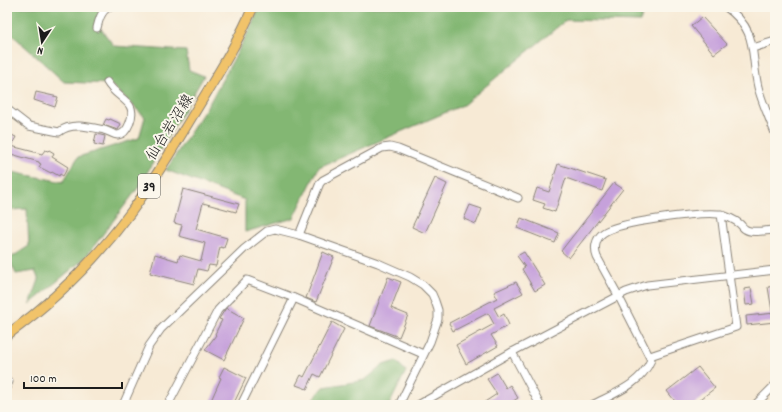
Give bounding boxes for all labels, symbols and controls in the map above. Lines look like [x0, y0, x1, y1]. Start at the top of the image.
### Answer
north arrow [22, 22, 62, 62]
text: N [35, 41, 45, 58]
street label: 仙台岩沼線 [141, 90, 200, 166]
road number: 39 [138, 174, 160, 198]
scale bar [24, 364, 122, 390]
text: 100 m [30, 371, 57, 388]

